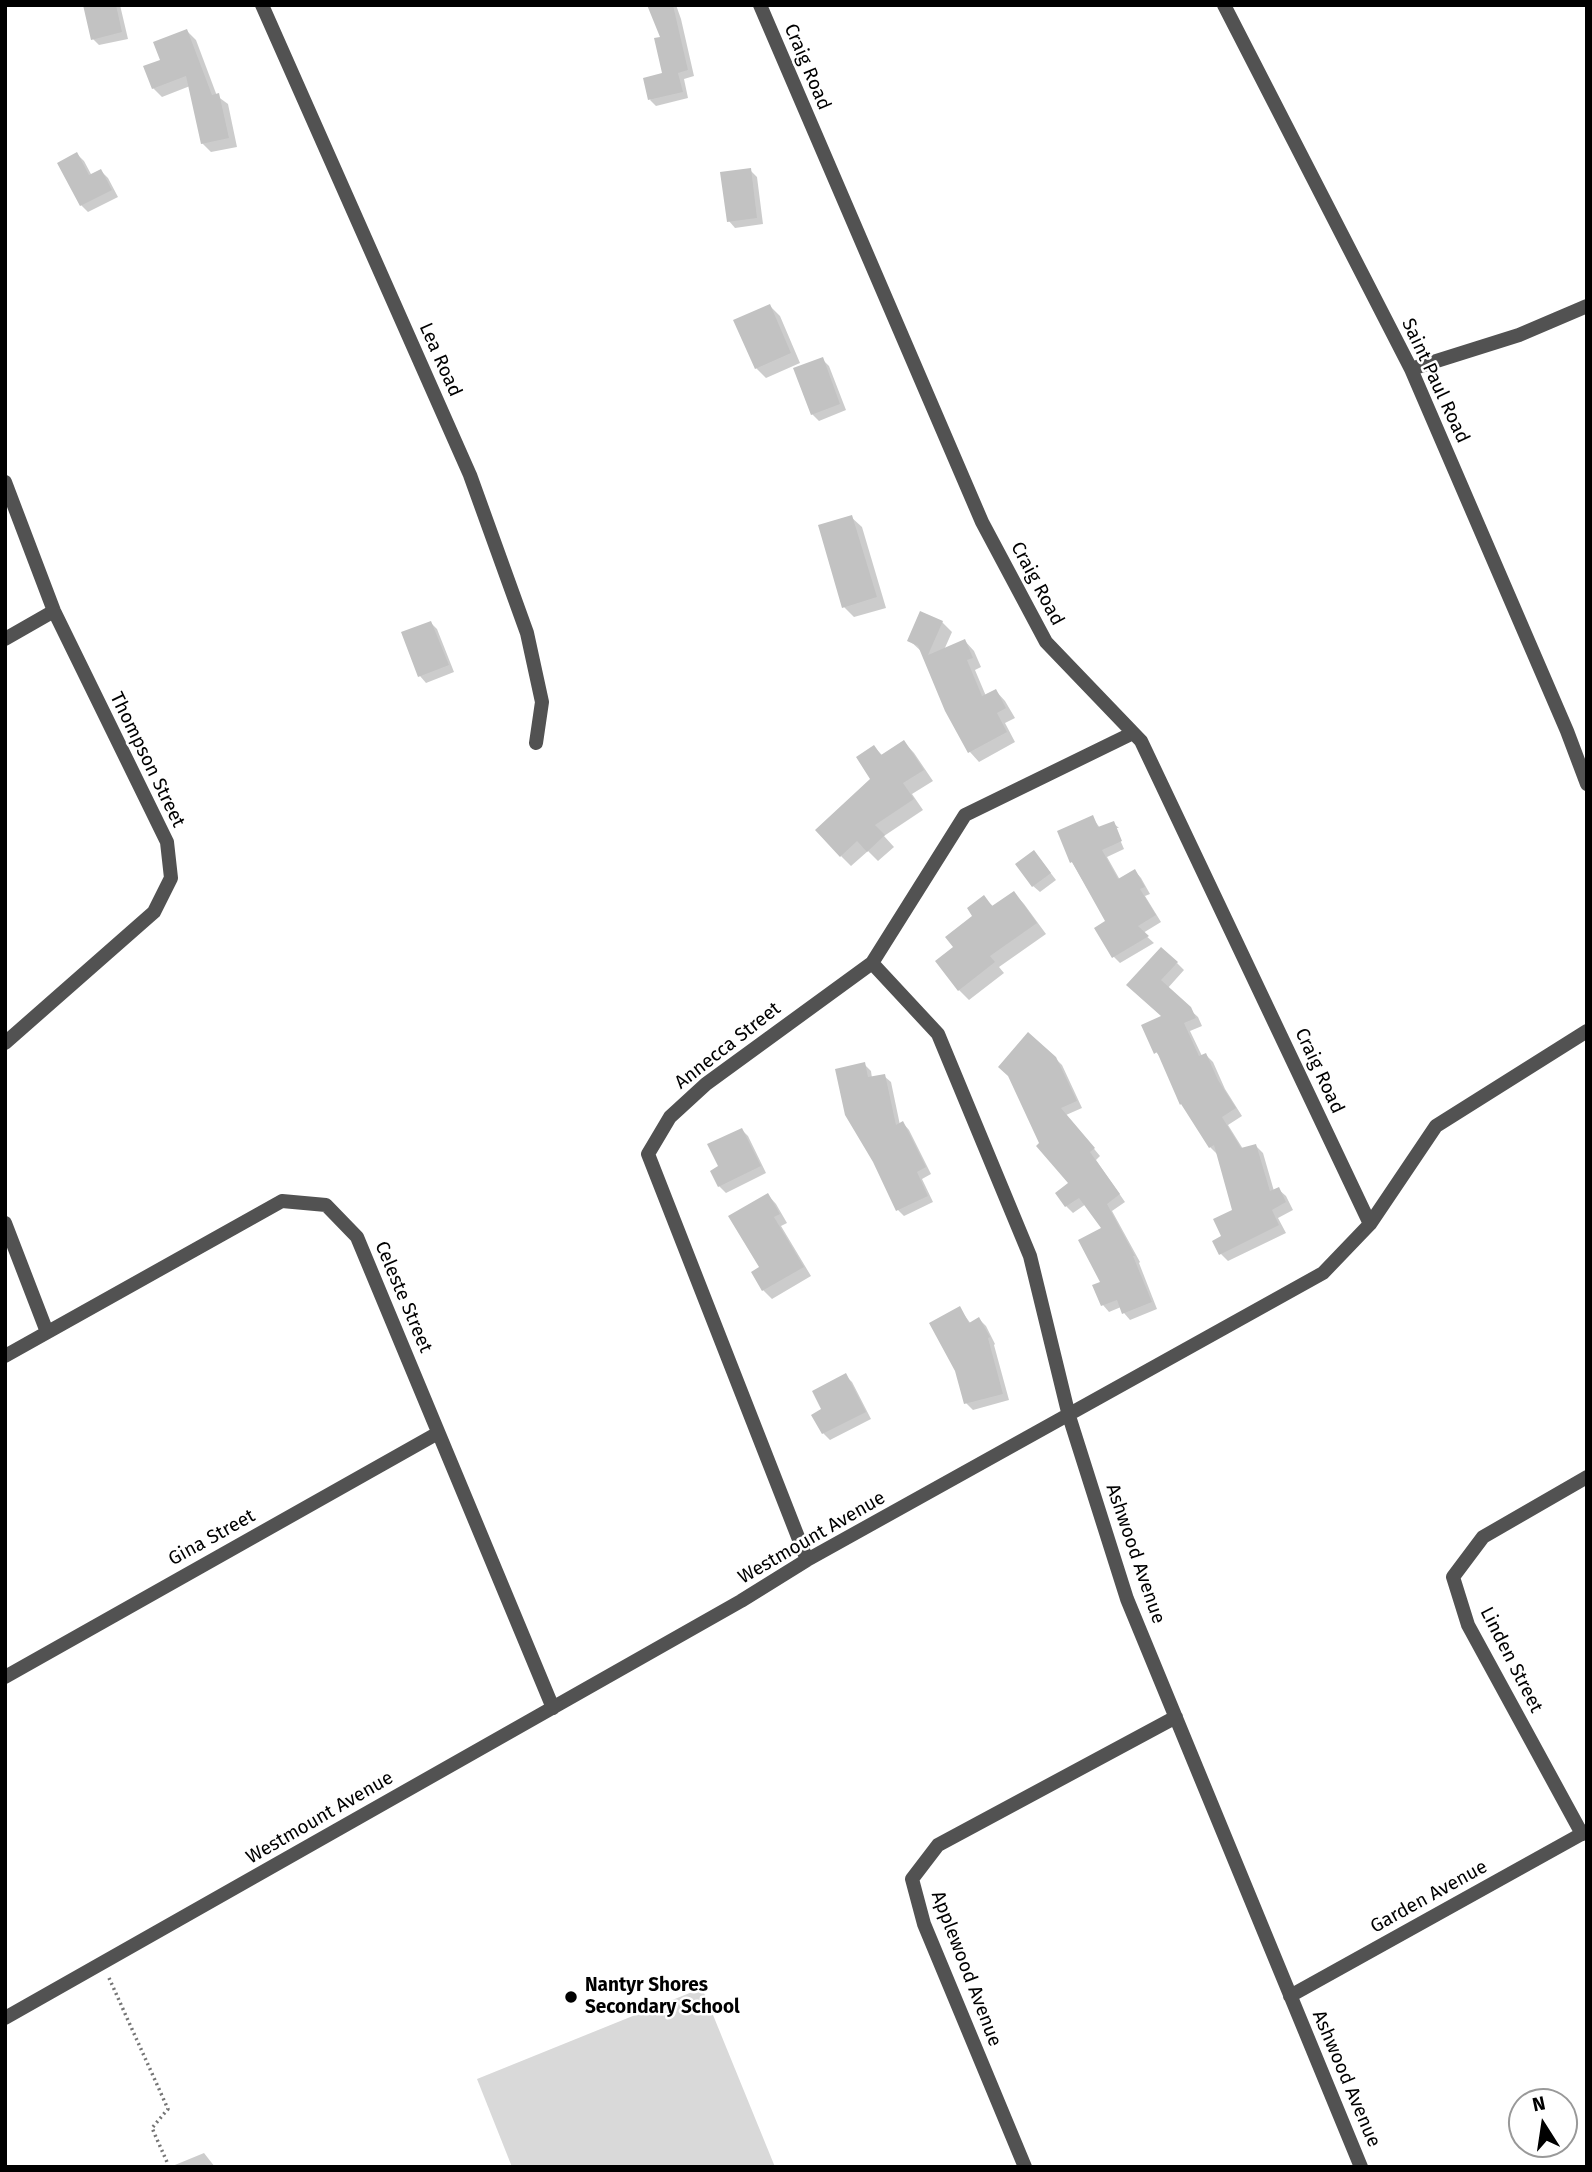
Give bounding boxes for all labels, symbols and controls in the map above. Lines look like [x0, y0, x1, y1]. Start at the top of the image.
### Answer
street label: Craig Road [779, 20, 835, 114]
street label: Saint Paul Road [1396, 315, 1474, 447]
street label: Lea Road [414, 320, 466, 400]
street label: Craig Road [1005, 538, 1069, 630]
street label: Thompson Street [104, 689, 190, 831]
street label: Annecca Street [671, 998, 785, 1094]
street label: Craig Road [1289, 1025, 1349, 1117]
street label: Celeste Street [369, 1238, 437, 1356]
street label: Ashwood Avenue [1100, 1481, 1170, 1627]
street label: Westmount Avenue [734, 1487, 890, 1589]
street label: Gina Street [165, 1505, 259, 1571]
street label: Linden Street [1475, 1603, 1547, 1717]
street label: Westmount Avenue [242, 1767, 398, 1869]
street label: Garden Avenue [1367, 1856, 1491, 1938]
street label: Applewood Avenue [926, 1888, 1006, 2050]
place label: Nantyr Shores Secondary School [585, 1975, 740, 2019]
marker: Nantyr Shores Secondary School [563, 1989, 579, 2005]
street label: Ashwood Avenue [1307, 2007, 1385, 2151]
north arrow [1508, 2088, 1578, 2158]
text: N [1530, 2091, 1547, 2116]

